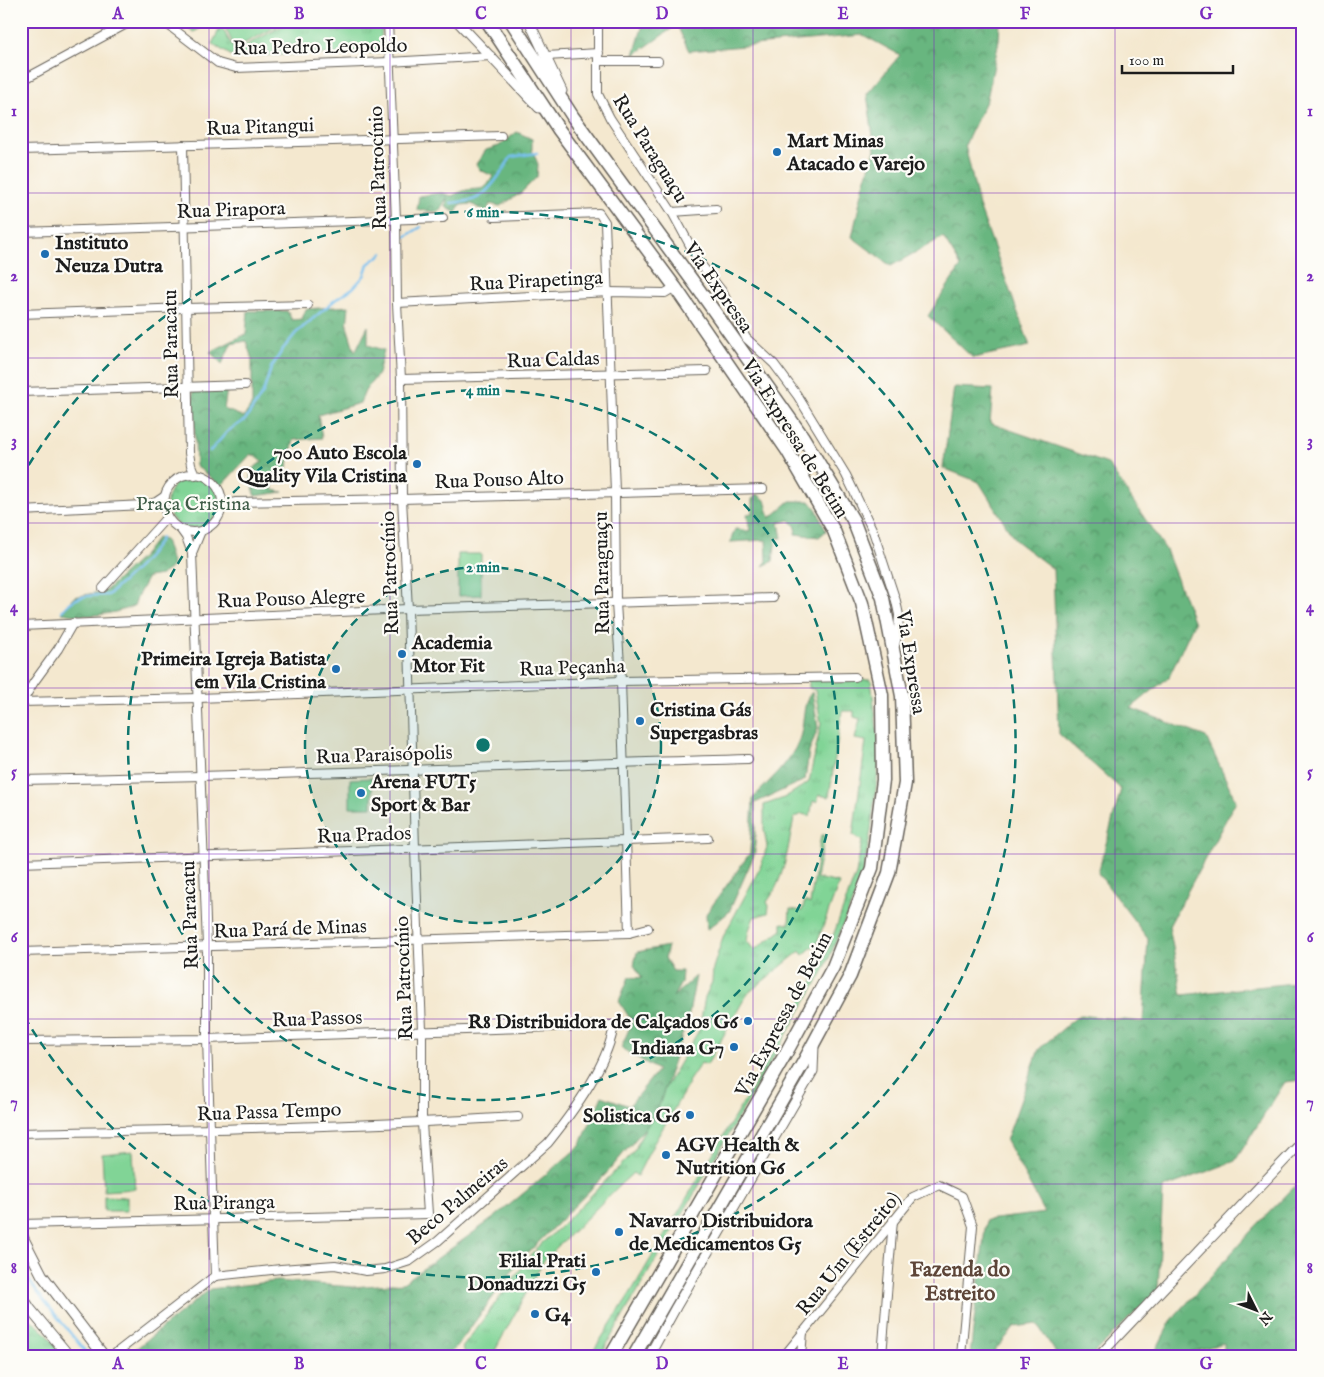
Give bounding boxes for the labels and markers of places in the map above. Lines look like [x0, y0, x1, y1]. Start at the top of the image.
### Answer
place label: Mart Minas Atacado e Varejo [786, 129, 925, 177]
marker: Mart Minas Atacado e Varejo [771, 146, 783, 158]
place label: Instituto Neuza Dutra [54, 231, 163, 279]
marker: Instituto Neuza Dutra [39, 248, 51, 260]
place label: 700 Auto Escola Quality Vila Cristina [237, 441, 407, 489]
marker: 700 Auto Escola Quality Vila Cristina [411, 458, 423, 470]
place label: Academia Mtor Fit [411, 631, 492, 679]
place label: Primeira Igreja Batista em Vila Cristina [141, 647, 326, 695]
marker: Academia Mtor Fit [396, 648, 408, 660]
marker: Primeira Igreja Batista em Vila Cristina [330, 663, 342, 675]
place label: Cristina Gás Supergasbras [650, 698, 758, 746]
marker: Cristina Gás Supergasbras [634, 715, 646, 727]
centre of rings [474, 736, 492, 754]
place label: Arena FUT5 Sport & Bar [370, 770, 477, 818]
marker: Arena FUT5 Sport & Bar [355, 787, 367, 799]
place label: R8 Distribuidora de Calçados G6 [468, 1010, 740, 1035]
marker: R8 Distribuidora de Calçados G6 [742, 1015, 754, 1027]
place label: Indiana G7 [631, 1036, 724, 1061]
marker: Indiana G7 [728, 1041, 740, 1053]
place label: Solistica G6 [583, 1104, 682, 1129]
marker: Solistica G6 [684, 1109, 696, 1121]
place label: AGV Health & Nutrition G6 [675, 1133, 800, 1181]
marker: AGV Health & Nutrition G6 [660, 1149, 672, 1161]
place label: Navarro Distribuidora de Medicamentos G5 [628, 1209, 813, 1257]
marker: Navarro Distribuidora de Medicamentos G5 [613, 1226, 625, 1238]
place label: Filial Prati Donaduzzi G5 [468, 1249, 587, 1297]
marker: Filial Prati Donaduzzi G5 [590, 1266, 602, 1278]
place label: G4 [545, 1303, 572, 1328]
marker: G4 [529, 1308, 541, 1320]

